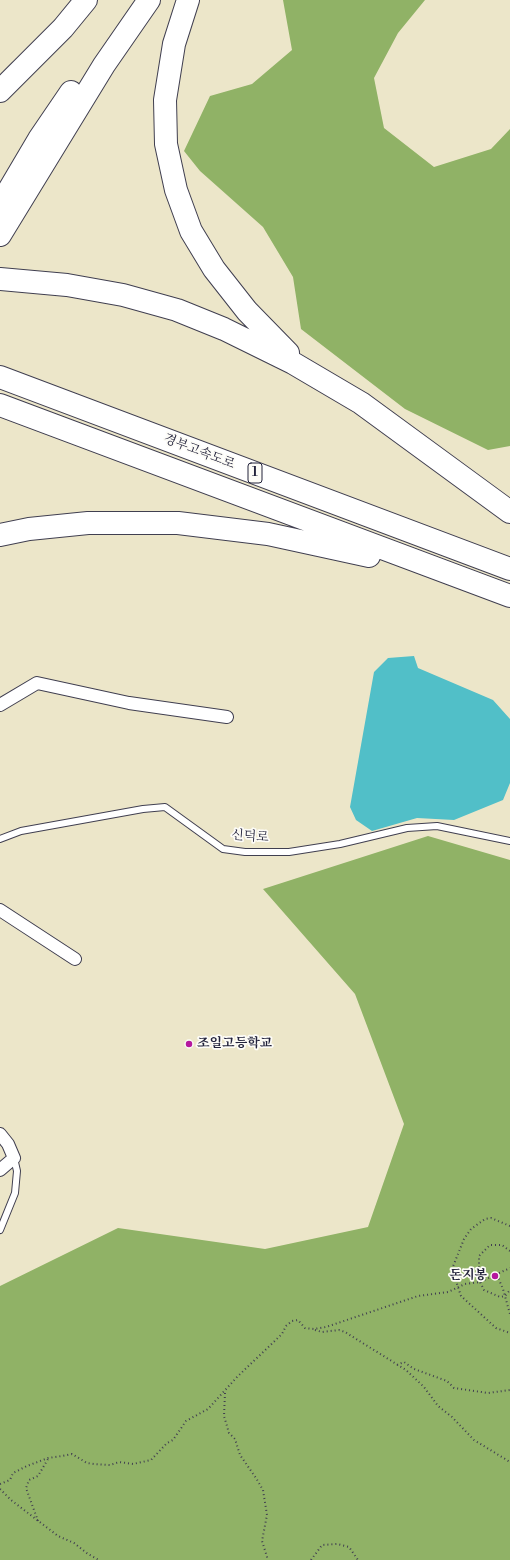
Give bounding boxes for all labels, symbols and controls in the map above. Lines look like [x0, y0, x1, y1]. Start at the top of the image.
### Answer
street label: 경부고속도로 [161, 431, 237, 473]
road number: 1 [248, 463, 262, 483]
street label: 신덕로 [231, 828, 269, 846]
place label: 조일고등학교 [197, 1036, 272, 1052]
marker: 조일고등학교 [184, 1039, 194, 1049]
place label: 돈지봉 [449, 1268, 487, 1284]
marker: 돈지봉 [490, 1271, 500, 1281]

